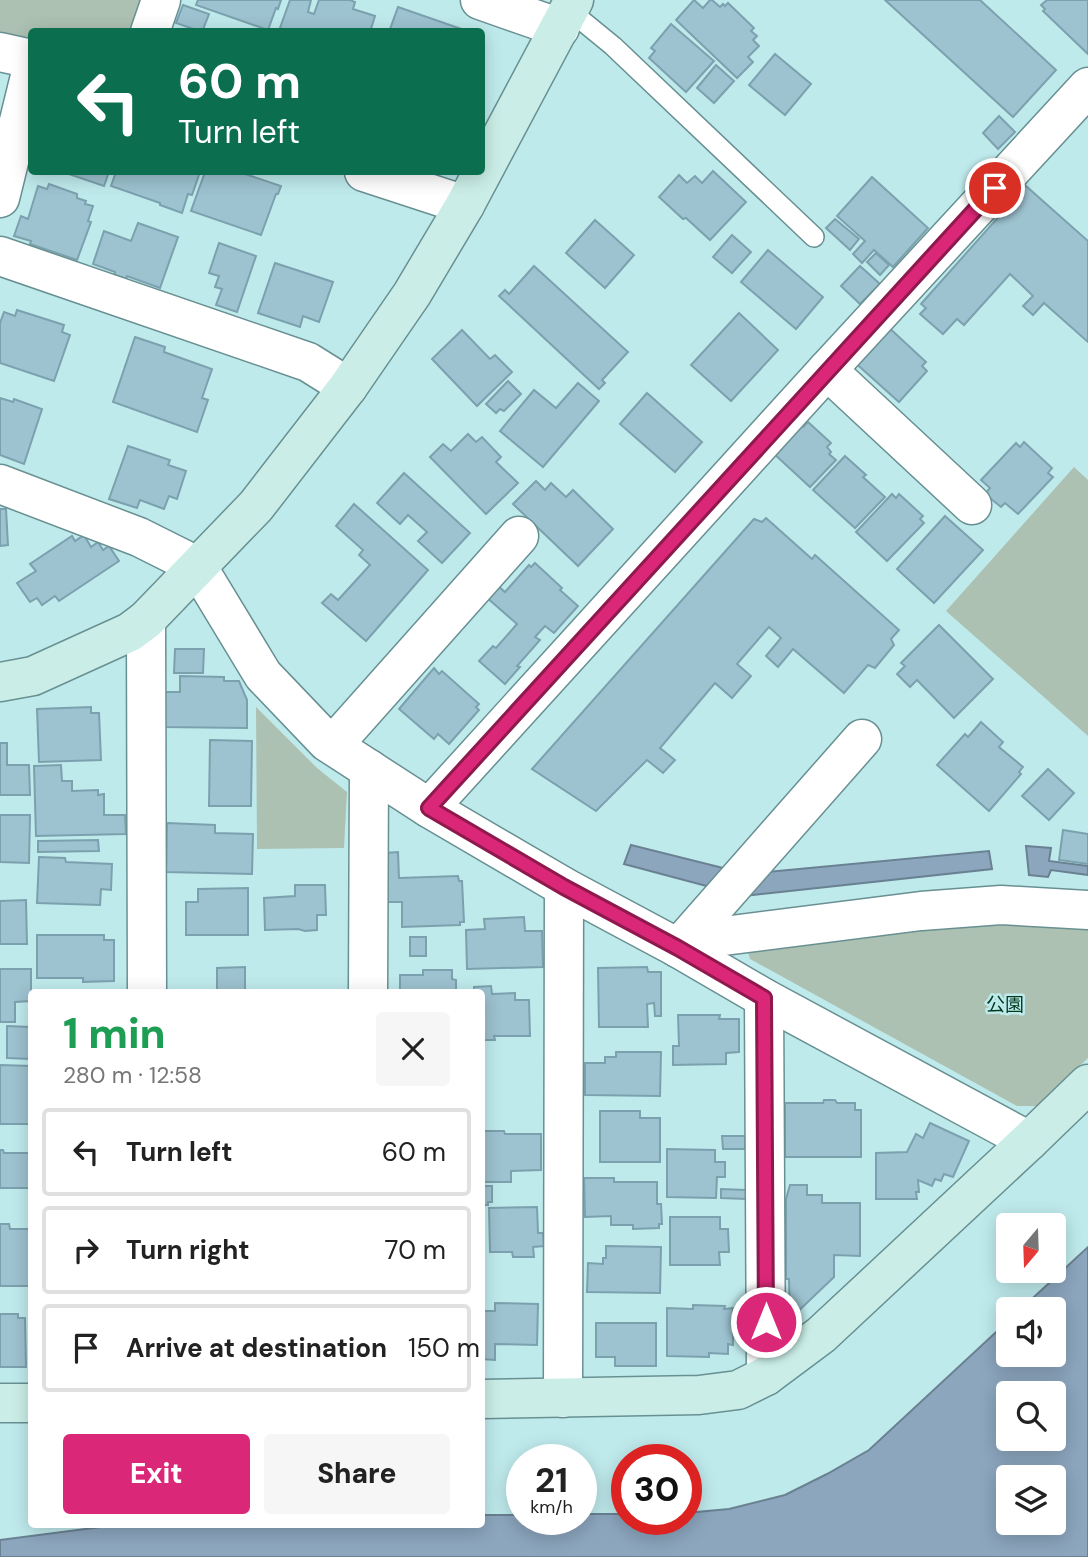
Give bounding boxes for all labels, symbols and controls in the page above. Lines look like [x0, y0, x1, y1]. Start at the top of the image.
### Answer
text: 60 m [178, 49, 301, 113]
icon: left [63, 56, 154, 147]
text: Turn left [178, 111, 300, 153]
pin [965, 158, 1025, 218]
icon: arrive [976, 169, 1014, 207]
park label: 公園 [986, 992, 1024, 1017]
text: 1 min [63, 1006, 166, 1061]
button: close [376, 1012, 450, 1086]
text: 280 m · 12:58 [63, 1060, 202, 1090]
icon: left [67, 1133, 105, 1171]
text: Turn left [126, 1135, 233, 1169]
text: 60 m [382, 1135, 446, 1169]
north arrow [996, 1213, 1066, 1283]
map controls [996, 1213, 1066, 1535]
icon: right [67, 1231, 105, 1269]
text: Turn right [126, 1233, 250, 1267]
text: 70 m [385, 1233, 446, 1267]
position arrow [729, 1285, 803, 1359]
button: sound [996, 1297, 1066, 1367]
icon: arrive [67, 1329, 105, 1367]
text: Arrive at destination [126, 1331, 387, 1365]
text: 150 m [408, 1331, 480, 1365]
button: search [996, 1381, 1066, 1451]
button: Exit [63, 1434, 250, 1514]
button: Share [264, 1434, 450, 1514]
speed limit sign: 30 [611, 1444, 702, 1535]
text: 21 [535, 1457, 568, 1503]
button: layers [996, 1465, 1066, 1535]
text: km/h [530, 1495, 573, 1519]

